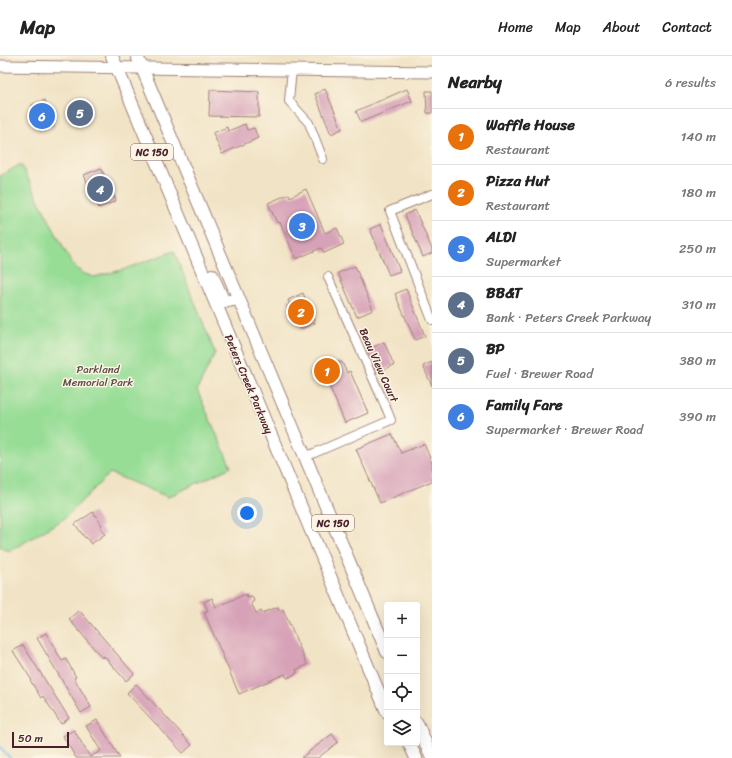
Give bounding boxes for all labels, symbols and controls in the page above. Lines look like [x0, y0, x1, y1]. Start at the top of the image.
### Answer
text: Map [20, 11, 55, 44]
text: Home [498, 15, 533, 40]
text: Map [555, 15, 581, 40]
text: About [603, 15, 640, 40]
text: Contact [662, 15, 712, 40]
text: Nearby [448, 67, 502, 97]
text: 6 results [665, 71, 716, 94]
pin: 5 [67, 98, 93, 128]
pin: 6 [29, 101, 55, 131]
text: Waffle House [486, 112, 575, 138]
text: 1 [458, 125, 464, 148]
text: 140 m [681, 125, 716, 148]
text: Restaurant [486, 138, 550, 161]
road number: NC 150 [131, 144, 173, 160]
text: Pizza Hut [486, 168, 550, 194]
pin: 4 [87, 174, 113, 204]
text: 2 [457, 181, 465, 204]
text: 180 m [681, 181, 716, 204]
text: Restaurant [486, 194, 550, 217]
pin: 3 [289, 211, 315, 241]
text: ALDI [486, 224, 516, 250]
text: 3 [457, 237, 465, 260]
text: 250 m [679, 237, 716, 260]
text: Supermarket [486, 250, 561, 273]
text: BB&T [486, 280, 522, 306]
text: 4 [457, 293, 465, 316]
text: 310 m [682, 293, 716, 316]
pin: 2 [288, 297, 314, 327]
text: Bank · Peters Creek Parkway [486, 306, 651, 329]
street label: Beau View Court [354, 325, 404, 406]
street label: Peters Creek Parkway [219, 331, 278, 437]
text: BP [486, 336, 504, 362]
text: 5 [457, 349, 465, 372]
text: 380 m [679, 349, 716, 372]
pin: 1 [314, 356, 340, 386]
park label: Parkland Memorial Park [63, 360, 133, 392]
text: Fuel · Brewer Road [486, 362, 593, 385]
text: Family Fare [486, 392, 563, 418]
text: 6 [457, 405, 465, 428]
text: 390 m [679, 405, 716, 428]
text: Supermarket · Brewer Road [486, 418, 643, 441]
your location [237, 503, 257, 523]
road number: NC 150 [312, 515, 354, 531]
map controls [384, 602, 420, 746]
button: + [384, 602, 420, 638]
button: − [384, 638, 420, 674]
button: locate [384, 674, 420, 710]
button: layers [384, 710, 420, 746]
text: 50 m [18, 729, 43, 748]
scale bar [12, 730, 69, 749]

